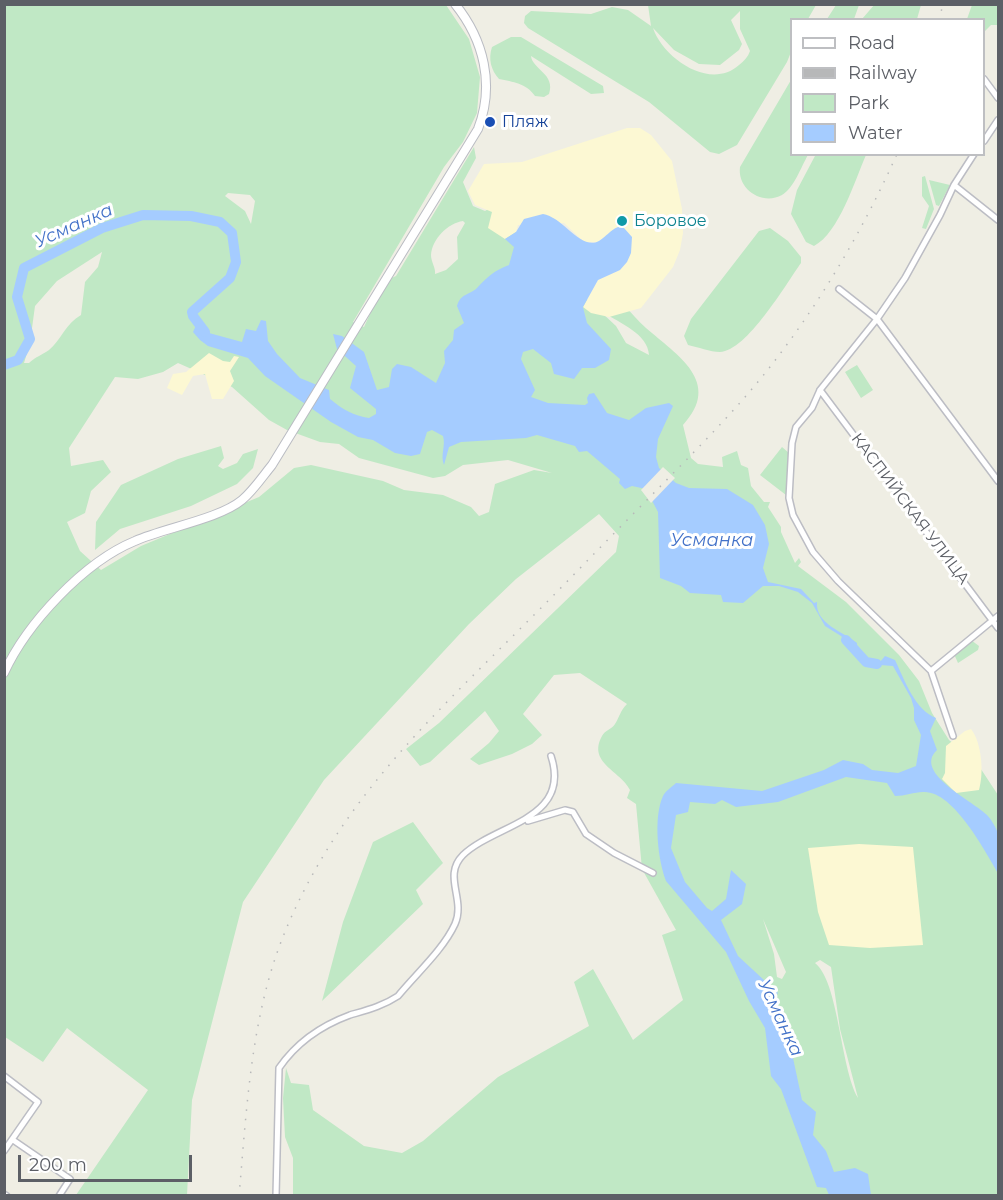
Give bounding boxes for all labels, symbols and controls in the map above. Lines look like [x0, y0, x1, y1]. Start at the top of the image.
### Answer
legend [790, 18, 985, 156]
text: Road [848, 32, 895, 54]
text: Railway [848, 62, 917, 84]
text: Park [848, 92, 889, 114]
place label: Пляж [502, 112, 548, 132]
marker: Пляж [483, 115, 497, 129]
text: Water [848, 122, 903, 144]
water label: Усманка [32, 199, 116, 253]
place label: Боровое [634, 211, 707, 231]
marker: Боровое [615, 214, 629, 228]
street label: КАСПИЙСКАЯ УЛИЦА [847, 430, 973, 588]
water label: Усманка [671, 530, 753, 552]
water label: Усманка [753, 976, 807, 1060]
scale bar [21, 1143, 195, 1181]
text: 200 m [29, 1154, 87, 1176]

